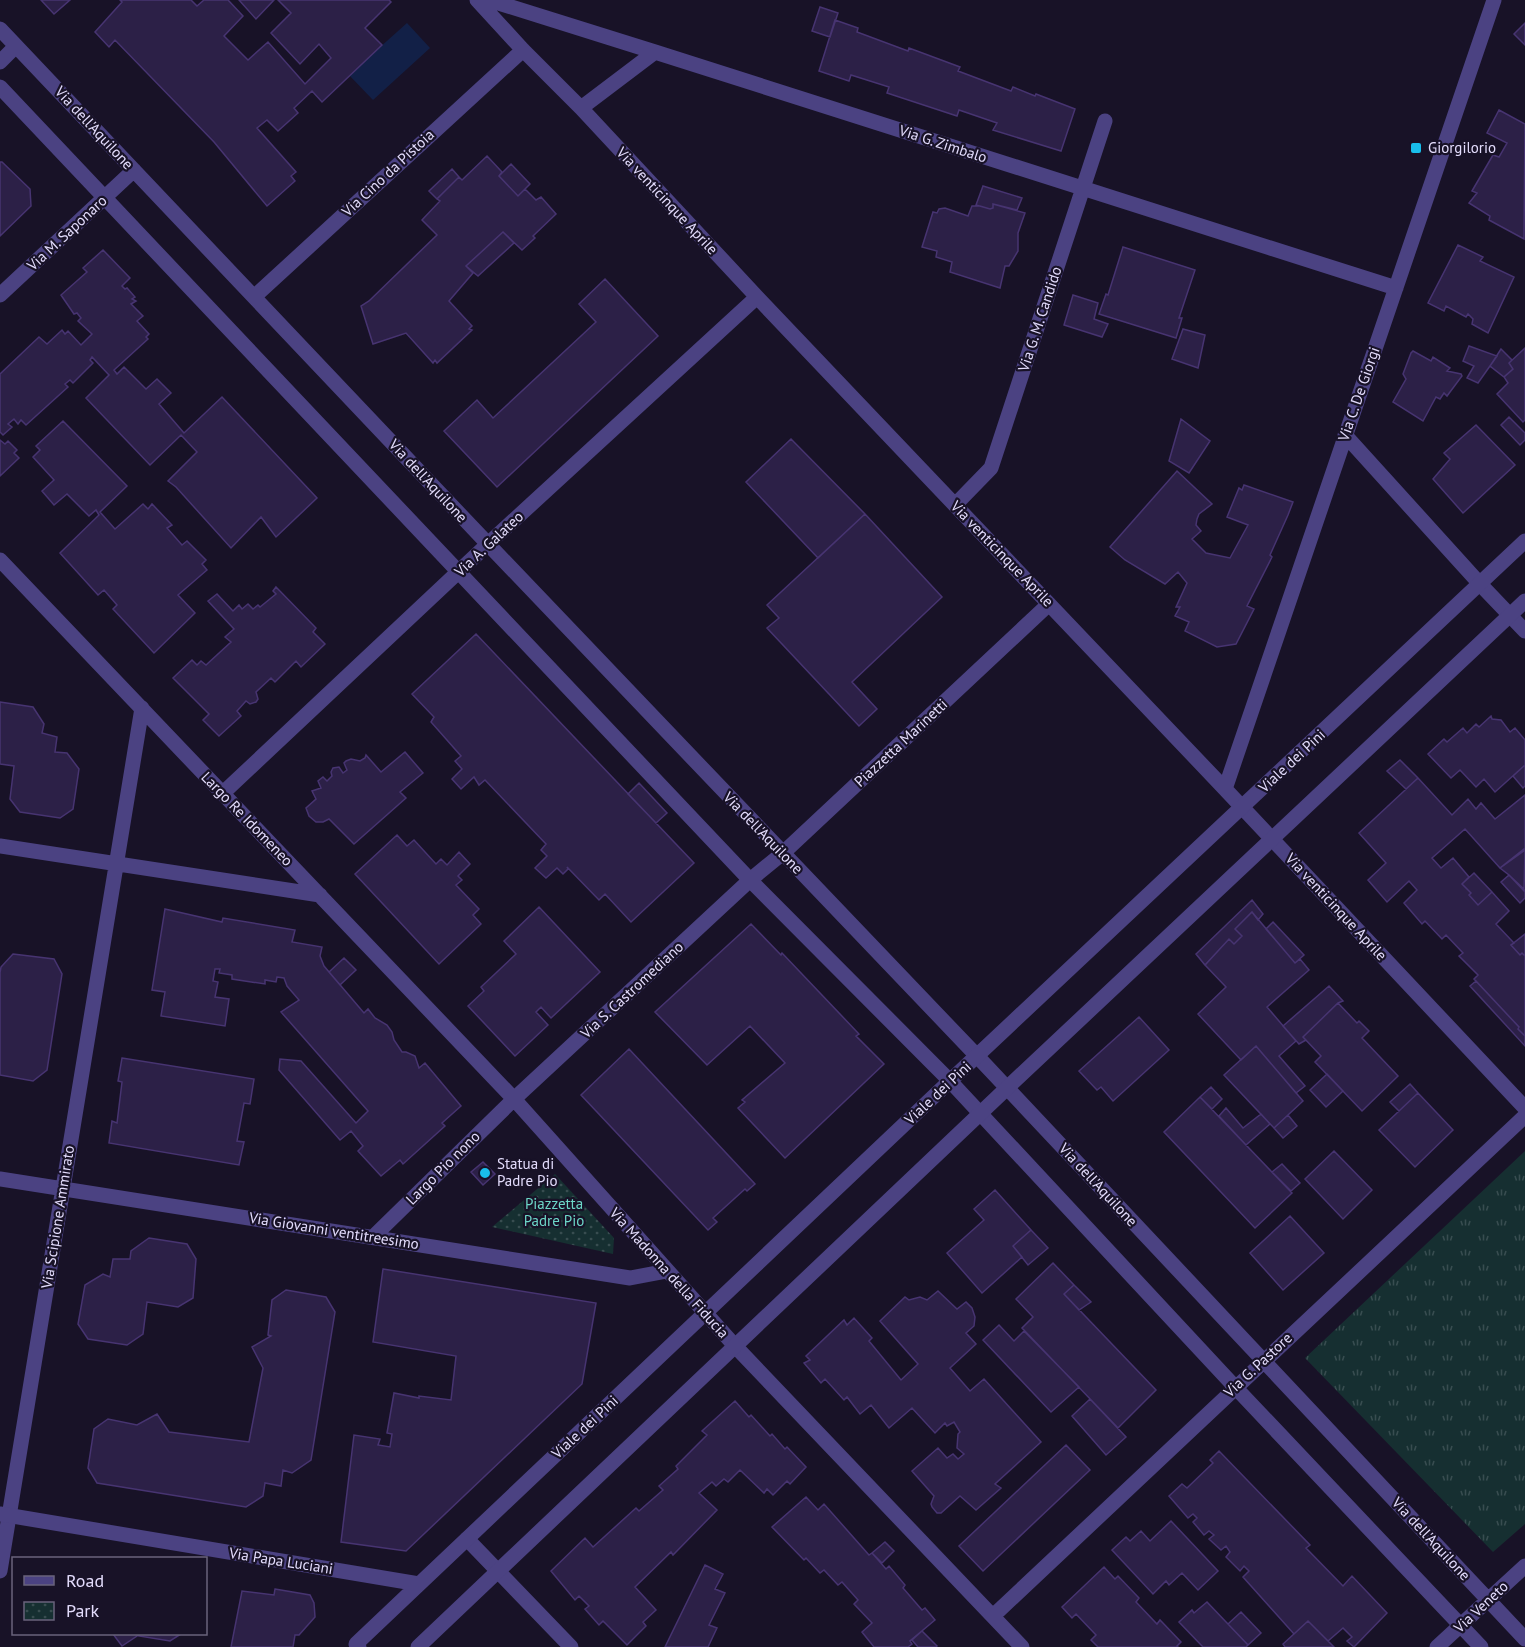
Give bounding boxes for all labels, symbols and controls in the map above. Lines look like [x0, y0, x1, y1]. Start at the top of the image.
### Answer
street label: Via dell'Aquilone [50, 81, 138, 173]
street label: Via G. Zimbalo [896, 120, 989, 167]
street label: Via Cino da Pistoia [337, 125, 438, 221]
place label: Giorgilorio [1428, 138, 1496, 157]
marker: Giorgilorio [1409, 141, 1423, 155]
street label: Via venticinque Aprile [612, 142, 722, 258]
street label: Via M. Saponaro [22, 191, 111, 275]
street label: Via G. M. Candido [1013, 264, 1065, 375]
street label: Via C. De Giorgi [1333, 344, 1384, 444]
street label: Via dell'Aquilone [384, 434, 472, 526]
street label: Via venticinque Aprile [946, 496, 1058, 611]
street label: Via A. Galateo [449, 507, 527, 581]
street label: Piazzetta Marinetti [850, 695, 951, 791]
street label: Viale dei Pini [1254, 725, 1329, 797]
street label: Largo Re Idomeneo [197, 767, 297, 870]
street label: Via dell'Aquilone [719, 787, 807, 878]
street label: Via venticinque Aprile [1281, 848, 1391, 964]
street label: Via S. Castromediano [575, 937, 687, 1043]
street label: Viale dei Pini [900, 1057, 975, 1129]
street label: Largo Pio nono [402, 1127, 484, 1209]
street label: Via dell'Aquilone [1054, 1138, 1142, 1230]
street label: Via Scipione Ammirato [37, 1144, 78, 1291]
place label: Statua di Padre Pio [497, 1154, 558, 1190]
marker: Statua di Padre Pio [478, 1166, 492, 1180]
park label: Piazzetta Padre Pio [524, 1194, 584, 1230]
street label: Via Madonna della Fiducia [605, 1203, 733, 1342]
street label: Via Giovanni ventitreesimo [247, 1208, 420, 1253]
street label: Via G. Pastore [1219, 1328, 1296, 1402]
street label: Viale dei Pini [547, 1391, 622, 1463]
street label: Via dell'Aquilone [1387, 1492, 1475, 1584]
street label: Via Papa Luciani [227, 1543, 334, 1578]
legend [12, 1557, 207, 1635]
text: Road [66, 1569, 104, 1592]
street label: Via Veneto [1449, 1577, 1512, 1637]
text: Park [66, 1599, 99, 1622]

